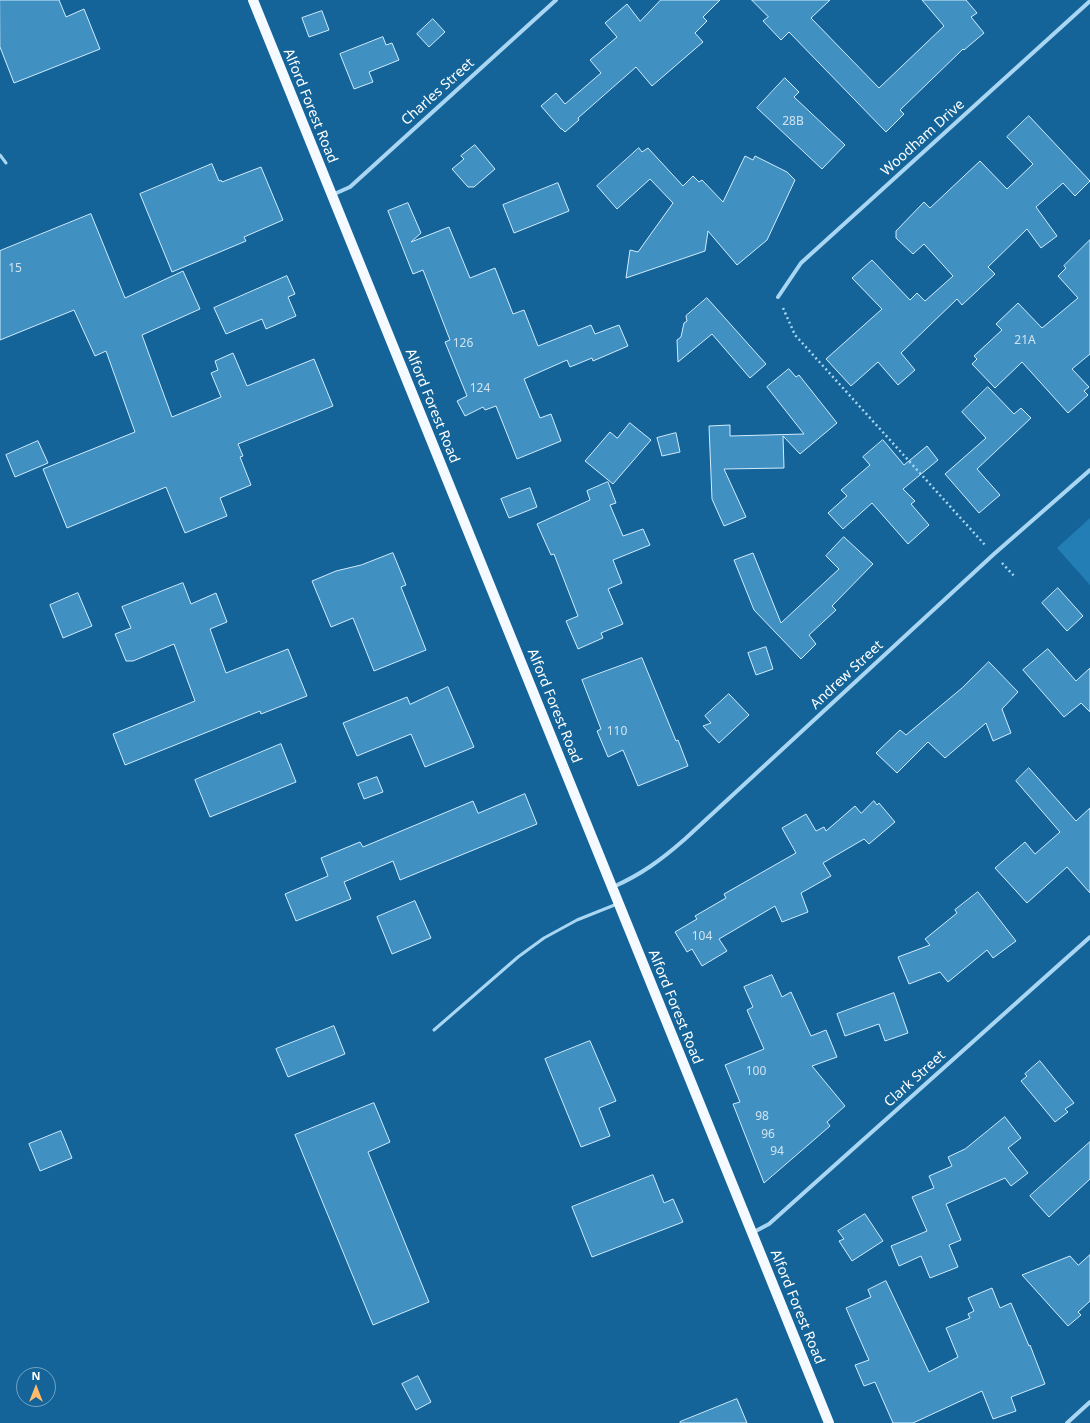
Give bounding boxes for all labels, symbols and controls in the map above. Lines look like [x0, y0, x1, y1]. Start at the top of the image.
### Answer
street label: Alford Forest Road [279, 46, 341, 166]
street label: Charles Street [398, 55, 478, 129]
street label: Woodham Drive [878, 96, 968, 180]
house number: 28B [782, 115, 804, 129]
house number: 15 [8, 262, 22, 276]
house number: 21A [1014, 334, 1036, 348]
house number: 126 [453, 337, 473, 351]
street label: Alford Forest Road [401, 346, 463, 466]
house number: 124 [470, 382, 490, 396]
street label: Andrew Street [807, 637, 887, 713]
street label: Alford Forest Road [523, 646, 585, 766]
house number: 110 [607, 725, 627, 739]
house number: 104 [692, 930, 712, 944]
street label: Alford Forest Road [644, 947, 706, 1067]
street label: Clark Street [881, 1047, 949, 1111]
house number: 100 [746, 1065, 766, 1079]
house number: 98 [755, 1110, 769, 1124]
house number: 96 [761, 1128, 775, 1142]
house number: 94 [770, 1145, 784, 1159]
street label: Alford Forest Road [766, 1247, 828, 1367]
north arrow [16, 1367, 56, 1407]
text: N [32, 1368, 40, 1383]

